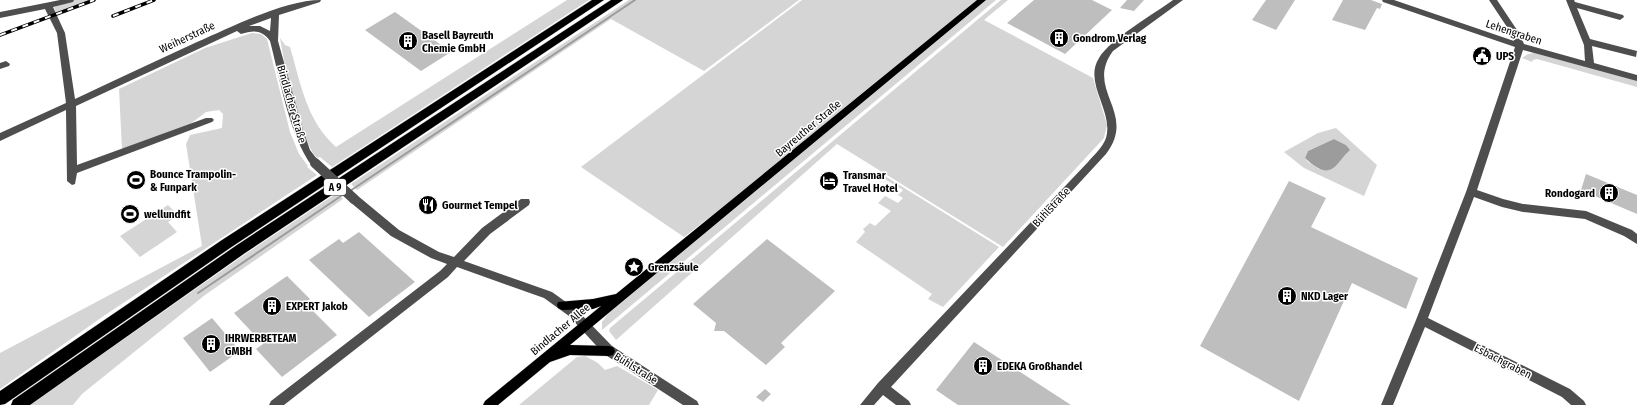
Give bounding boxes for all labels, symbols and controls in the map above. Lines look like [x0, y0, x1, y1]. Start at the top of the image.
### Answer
street label: Lehengraben [1484, 17, 1544, 48]
street label: Weiherstraße [157, 19, 217, 56]
building icon: Gondrom Verlag [1048, 27, 1070, 49]
place label: Basell Bayreuth Chemie GmbH [422, 29, 494, 55]
building icon: Basell Bayreuth Chemie GmbH [397, 30, 419, 52]
place label: Gondrom Verlag [1073, 32, 1147, 45]
public building icon: UPS [1471, 45, 1493, 67]
place label: UPS [1496, 50, 1514, 63]
street label: Bindlacher Straße [274, 64, 309, 145]
street label: Bayreuther Straße [773, 97, 844, 160]
place label: Bounce Trampolin- & Funpark [150, 168, 236, 194]
sports icon: Bounce Trampolin- & Funpark [125, 169, 147, 191]
place label: Transmar Travel Hotel [843, 169, 899, 195]
hotel icon: Transmar Travel Hotel [818, 170, 840, 192]
road number: A 9 [324, 179, 346, 195]
building icon: Rondogard [1598, 182, 1620, 204]
street label: Bühlstraße [1030, 185, 1073, 230]
place label: Rondogard [1545, 187, 1595, 200]
restaurant icon: Gourmet Tempel [417, 194, 439, 216]
place label: Gourmet Tempel [442, 199, 519, 212]
sports icon: wellundfit [119, 203, 141, 225]
place label: wellundfit [144, 208, 191, 221]
place icon: Grenzsäule [623, 256, 645, 278]
place label: Grenzsäule [648, 261, 699, 274]
building icon: NKD Lager [1276, 285, 1298, 307]
place label: NKD Lager [1301, 290, 1349, 303]
building icon: EXPERT Jakob [261, 295, 283, 317]
place label: EXPERT Jakob [286, 300, 348, 313]
street label: Bindlacher Allee [528, 301, 593, 358]
place label: IHRWERBETEAM GMBH [225, 332, 297, 358]
building icon: IHRWERBETEAM GMBH [200, 333, 222, 355]
street label: Esbachgraben [1472, 341, 1534, 381]
street label: Bühlstraße [612, 350, 660, 387]
building icon: EDEKA Großhandel [972, 355, 994, 377]
place label: EDEKA Großhandel [997, 360, 1083, 373]

